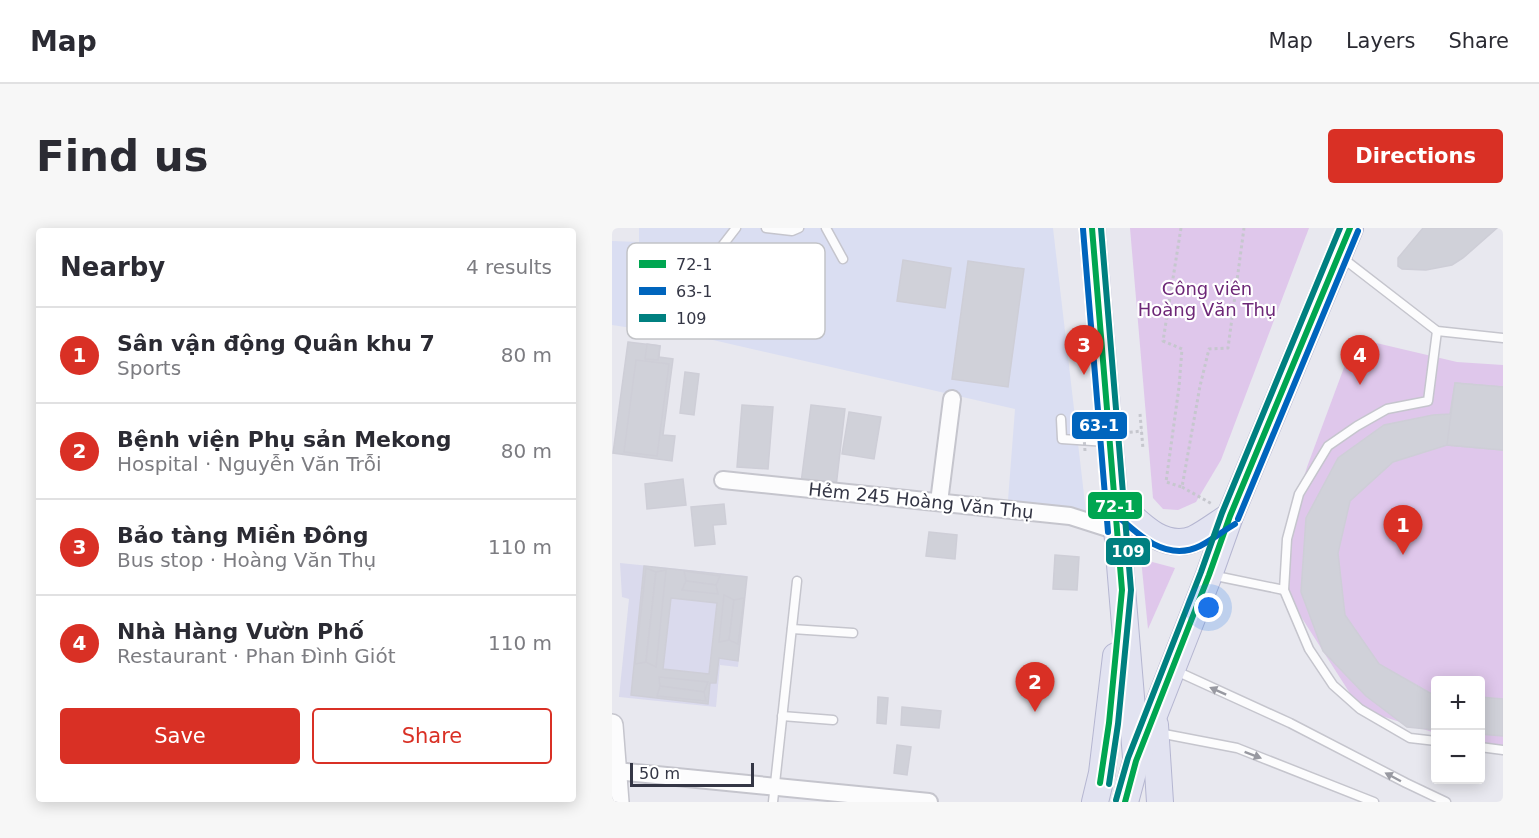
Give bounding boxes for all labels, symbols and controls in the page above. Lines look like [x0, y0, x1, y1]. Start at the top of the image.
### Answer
text: Map [30, 25, 97, 58]
text: Map [1269, 29, 1313, 53]
text: Layers [1346, 29, 1415, 53]
text: Share [1448, 29, 1509, 53]
button: Directions [1328, 129, 1503, 183]
text: Find us [36, 132, 209, 181]
legend [627, 243, 825, 339]
text: Nearby [60, 252, 165, 282]
text: 4 results [466, 255, 552, 279]
text: 72-1 [676, 255, 712, 274]
park label: Công viên Hoàng Văn Thụ [1138, 278, 1276, 320]
text: 63-1 [676, 282, 712, 301]
text: 109 [676, 309, 707, 328]
pin: 3 [1064, 326, 1104, 375]
text: Sân vận động Quân khu 7 [117, 331, 435, 356]
pin: 4 [1340, 336, 1380, 385]
text: 1 [73, 343, 86, 367]
text: 80 m [501, 343, 552, 367]
text: Sports [117, 356, 181, 380]
line badge: 63-1 [1071, 411, 1128, 440]
text: 63-1 [1079, 416, 1119, 435]
text: Bệnh viện Phụ sản Mekong [117, 427, 452, 452]
text: 2 [73, 439, 86, 463]
text: 80 m [501, 439, 552, 463]
text: Hospital · Nguyễn Văn Trỗi [117, 452, 381, 476]
street label: Hẻm 245 Hoàng Văn Thụ [807, 478, 1035, 523]
line badge: 72-1 [1087, 491, 1143, 520]
text: 72-1 [1095, 497, 1135, 516]
pin: 1 [1384, 506, 1422, 555]
text: Bảo tàng Miền Đông [117, 523, 368, 548]
text: 3 [73, 535, 86, 559]
text: 110 m [488, 535, 552, 559]
line badge: 109 [1105, 537, 1151, 566]
text: 109 [1111, 542, 1145, 561]
text: Bus stop · Hoàng Văn Thụ [117, 548, 376, 572]
your location [1194, 593, 1223, 622]
text: Nhà Hàng Vườn Phố [117, 619, 364, 644]
text: 4 [73, 631, 86, 655]
text: 110 m [488, 631, 552, 655]
text: Restaurant · Phan Đình Giót [117, 644, 396, 668]
pin: 2 [1016, 662, 1054, 712]
map controls [1431, 676, 1485, 784]
button: + [1431, 676, 1485, 730]
one-way arrow [1210, 686, 1227, 695]
button: Save [60, 708, 300, 764]
button: Share [312, 708, 552, 764]
button: − [1431, 730, 1485, 784]
one-way arrow [1244, 750, 1262, 760]
scale bar [630, 760, 754, 788]
text: 50 m [639, 764, 680, 783]
one-way arrow [1384, 772, 1401, 782]

